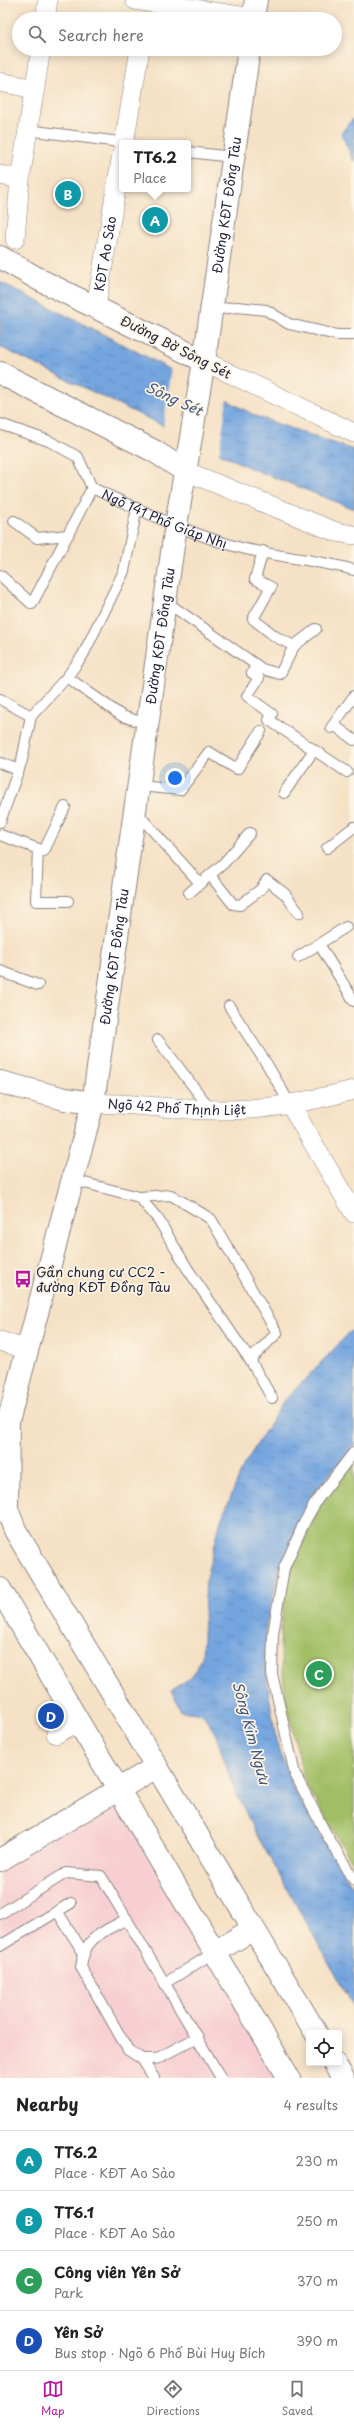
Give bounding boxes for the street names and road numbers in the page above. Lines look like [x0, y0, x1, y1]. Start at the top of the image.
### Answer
street label: Đường KĐT Đồng Tàu [207, 135, 245, 275]
street label: KĐT Ao Sào [89, 215, 120, 293]
street label: Đường Bờ Sông Sét [117, 310, 235, 383]
street label: Ngõ 141 Phố Giáp Nhị [99, 484, 230, 552]
street label: Đường KĐT Đồng Tàu [140, 566, 179, 705]
street label: Đường KĐT Đồng Tàu [94, 887, 133, 1026]
street label: Ngõ 42 Phố Thịnh Liệt [107, 1093, 247, 1119]

